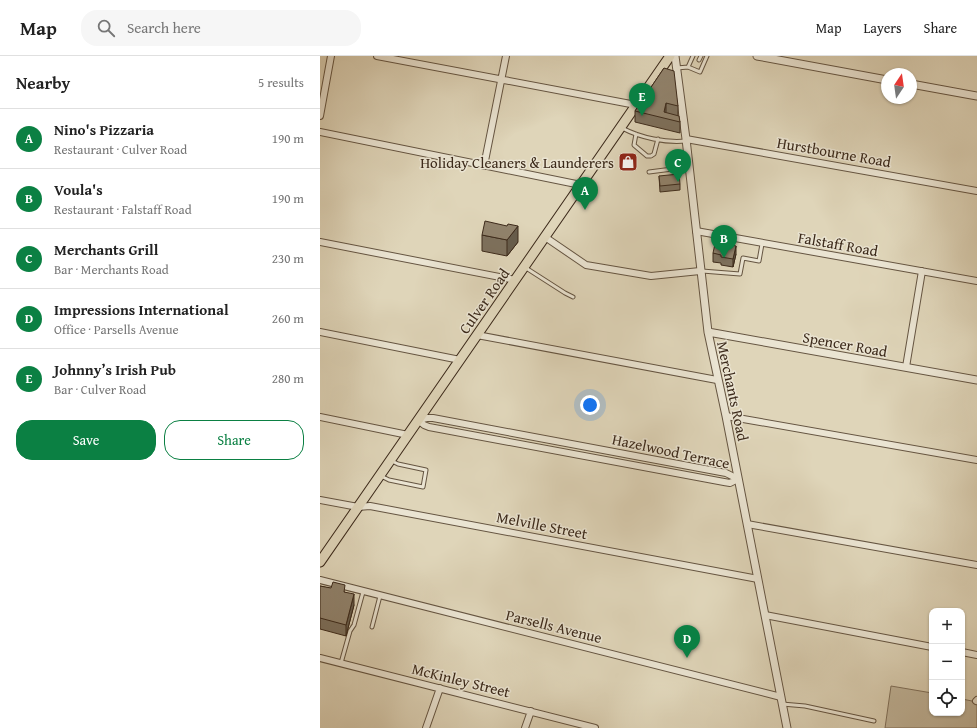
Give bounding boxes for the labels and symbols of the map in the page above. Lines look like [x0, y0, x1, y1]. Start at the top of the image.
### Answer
north arrow [881, 68, 917, 104]
pin: E [629, 83, 655, 116]
street label: Hurstbourne Road [775, 132, 893, 172]
pin: C [665, 149, 691, 182]
shop icon: Holiday Cleaners & Launderers [617, 151, 639, 173]
place label: Holiday Cleaners & Launderers [420, 152, 614, 173]
pin: A [572, 177, 598, 210]
pin: B [711, 225, 737, 258]
street label: Falstaff Road [796, 227, 880, 261]
street label: Culver Road [454, 264, 514, 338]
street label: Spencer Road [801, 326, 889, 362]
street label: Merchants Road [712, 339, 754, 443]
your location [580, 395, 600, 415]
street label: Hazelwood Terrace [610, 428, 732, 474]
street label: Melville Street [495, 506, 590, 544]
street label: Parsells Avenue [504, 604, 604, 648]
pin: D [674, 625, 700, 658]
street label: McKinley Street [410, 658, 513, 703]

